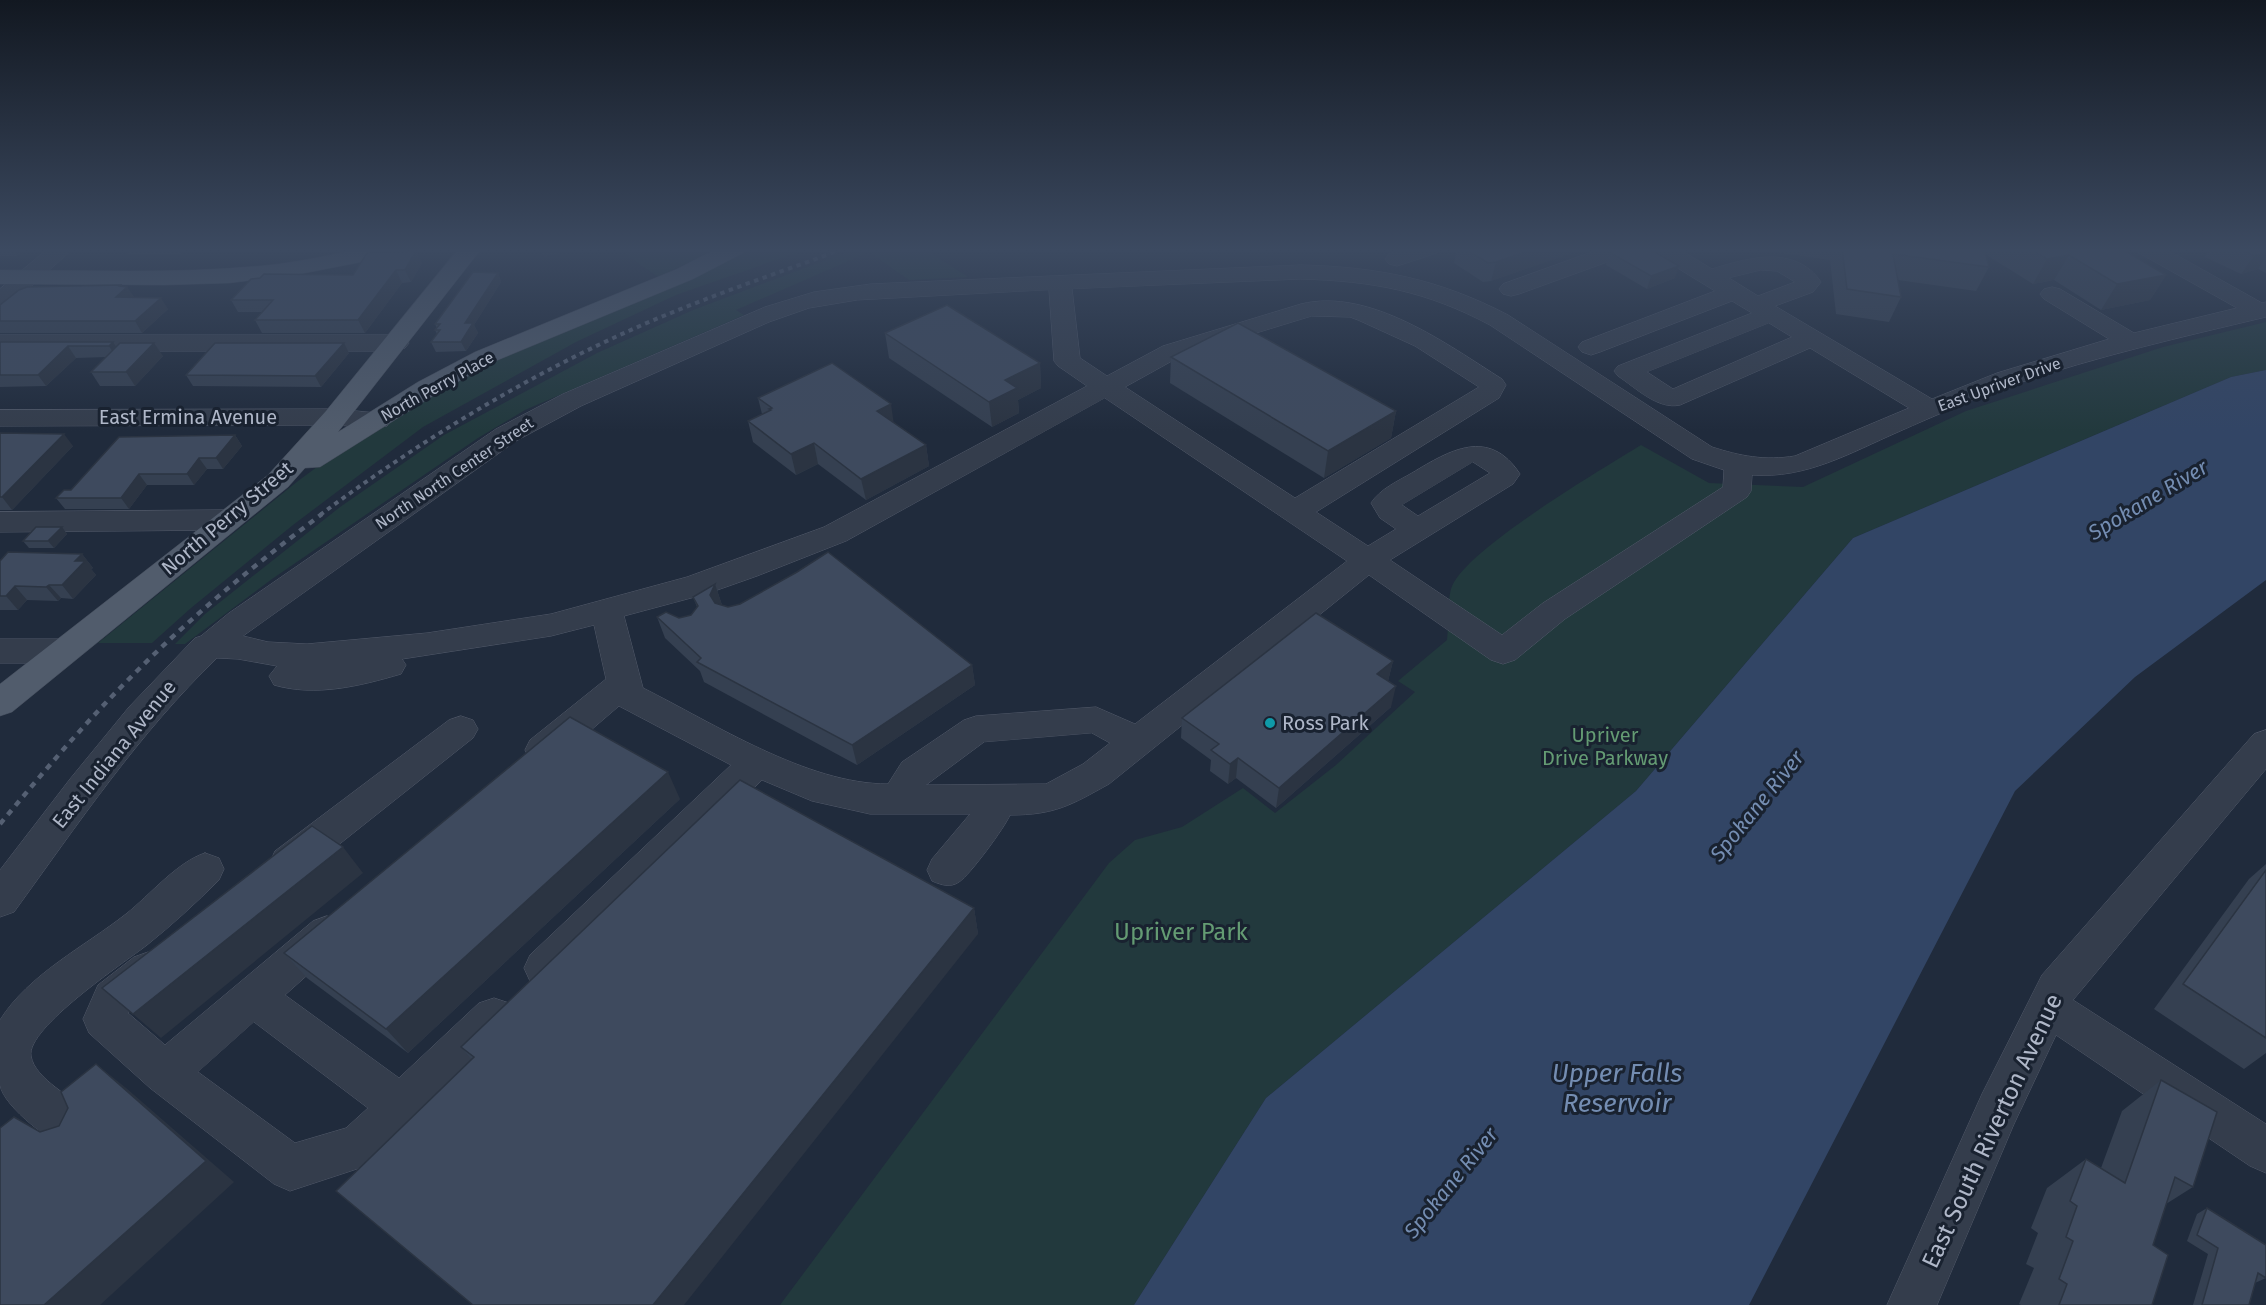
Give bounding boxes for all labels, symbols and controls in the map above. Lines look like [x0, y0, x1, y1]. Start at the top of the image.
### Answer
street label: North Perry Place [377, 348, 497, 425]
street label: East Upriver Drive [1935, 353, 2063, 416]
street label: East Ermina Avenue [99, 405, 277, 429]
street label: North North Center Street [372, 413, 537, 533]
water label: Spokane River [2083, 454, 2213, 546]
street label: North Perry Street [156, 456, 298, 580]
street label: East Indiana Avenue [47, 675, 181, 833]
place label: Ross Park [1282, 711, 1369, 735]
marker: Ross Park [1263, 716, 1277, 730]
park label: Upriver Drive Parkway [1542, 723, 1668, 770]
water label: Spokane River [1704, 745, 1810, 867]
park label: Upriver Park [1114, 918, 1249, 946]
street label: East South Riverton Avenue [1916, 989, 2068, 1273]
water label: Upper Falls Reservoir [1552, 1058, 1682, 1119]
water label: Spokane River [1398, 1122, 1504, 1244]

